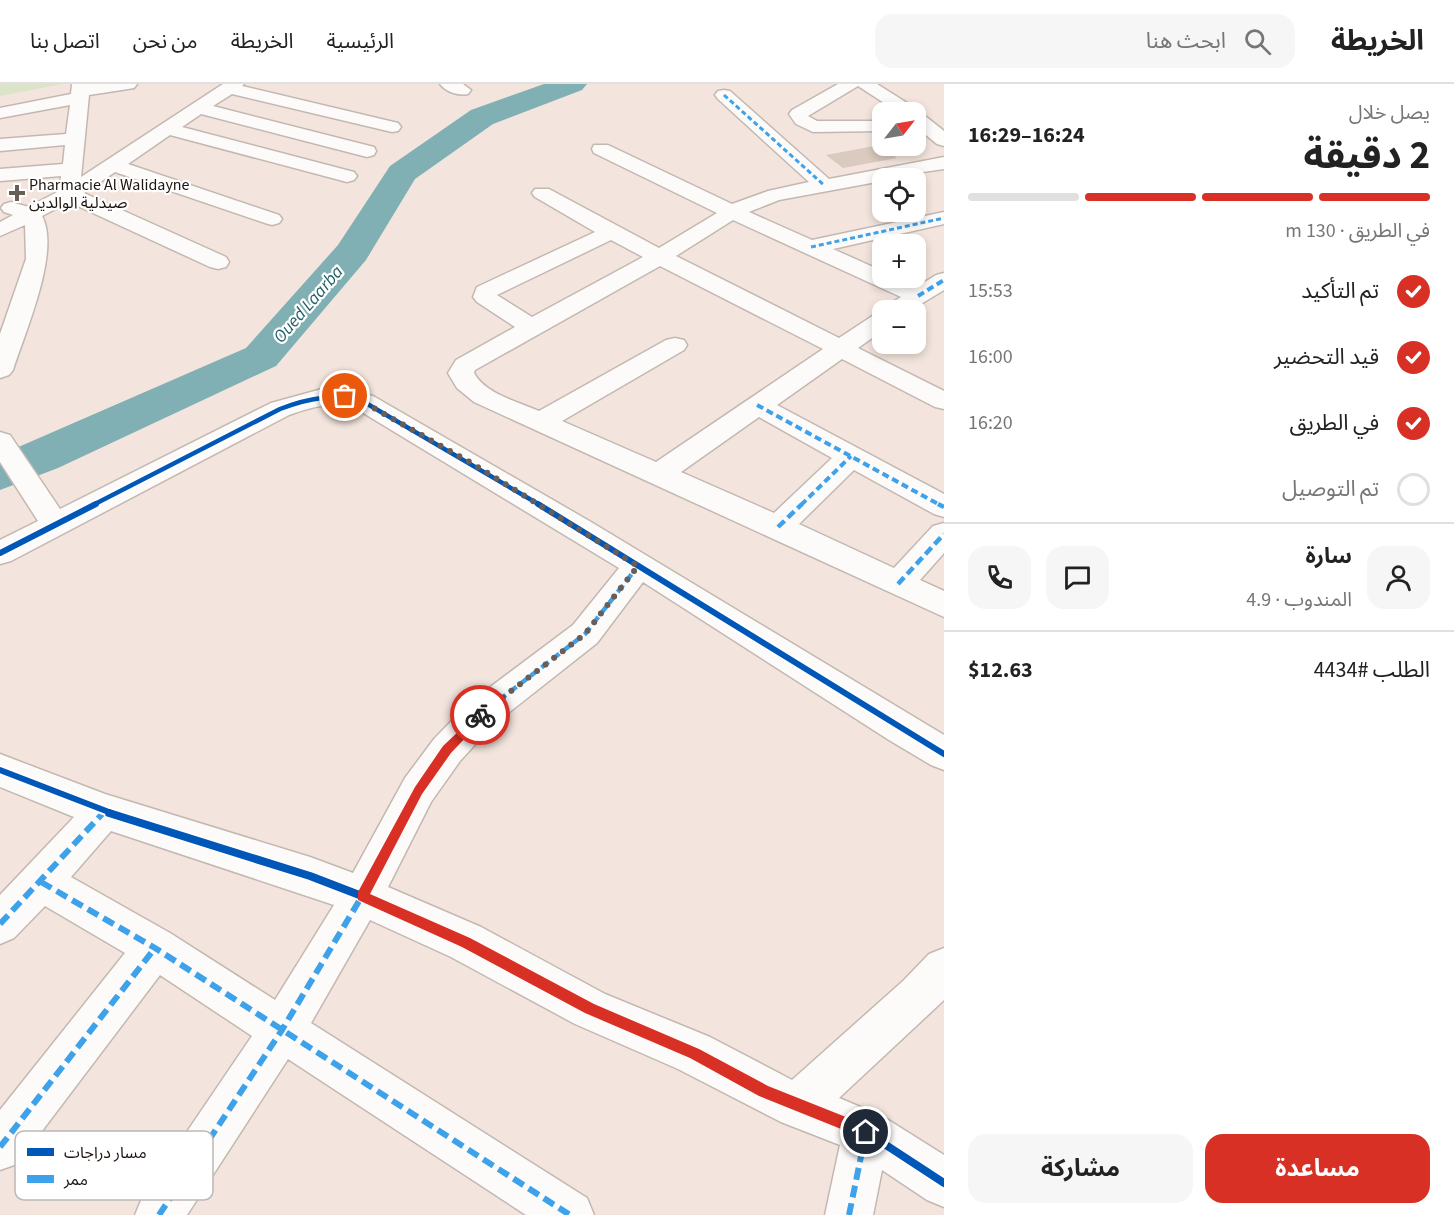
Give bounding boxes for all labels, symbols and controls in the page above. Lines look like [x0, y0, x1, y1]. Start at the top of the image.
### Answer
search box [875, 14, 1295, 68]
text: الخريطة [1331, 21, 1424, 61]
text: ابحث هنا [1146, 25, 1226, 57]
icon: search [1241, 25, 1274, 58]
text: اتصل بنا [30, 26, 100, 56]
text: من نحن [133, 26, 198, 56]
text: الخريطة [231, 26, 294, 56]
text: الرئيسية [327, 26, 394, 56]
text: يصل خلال [1349, 99, 1430, 127]
north arrow [872, 102, 926, 156]
map controls [872, 102, 926, 354]
text: 16:24–16:29 [968, 119, 1085, 151]
text: 2 دقيقة [1303, 128, 1430, 184]
button: locate [872, 168, 926, 222]
place label: Pharmacie Al Walidayne صيدلية الوالدين [29, 174, 190, 214]
marker: Pharmacie Al Walidayne صيدلية الوالدين [10, 186, 24, 200]
text: في الطريق · 130 m [1285, 217, 1430, 245]
button: + [872, 234, 926, 288]
water label: Oued Laarba [268, 260, 349, 349]
text: تم التأكيد [1301, 275, 1379, 307]
icon: check [1397, 275, 1430, 308]
text: 15:53 [968, 277, 1013, 305]
button: − [872, 300, 926, 354]
text: قيد التحضير [1274, 341, 1379, 373]
icon: check [1397, 341, 1430, 374]
text: 16:00 [968, 343, 1013, 371]
pin [319, 370, 370, 421]
icon: bag [328, 379, 361, 412]
text: في الطريق [1290, 407, 1379, 439]
icon: check [1397, 407, 1430, 440]
text: 16:20 [968, 409, 1013, 437]
text: تم التوصيل [1282, 473, 1379, 505]
text: سارة [1306, 540, 1352, 572]
button: phone [968, 546, 1031, 609]
button: chat [1046, 546, 1109, 609]
button: person [1367, 546, 1430, 609]
text: المندوب · 4.9 [1246, 586, 1352, 614]
text: $12.63 [968, 654, 1033, 686]
text: الطلب #4434 [1314, 654, 1430, 686]
courier [450, 685, 510, 745]
icon: bike [464, 699, 497, 732]
pin [840, 1106, 891, 1157]
icon: home [849, 1115, 882, 1148]
legend [15, 1131, 213, 1200]
button: مشاركة [968, 1134, 1193, 1203]
button: مساعدة [1205, 1134, 1430, 1203]
text: مسار دراجات [64, 1142, 147, 1164]
text: ممر [63, 1169, 88, 1191]

